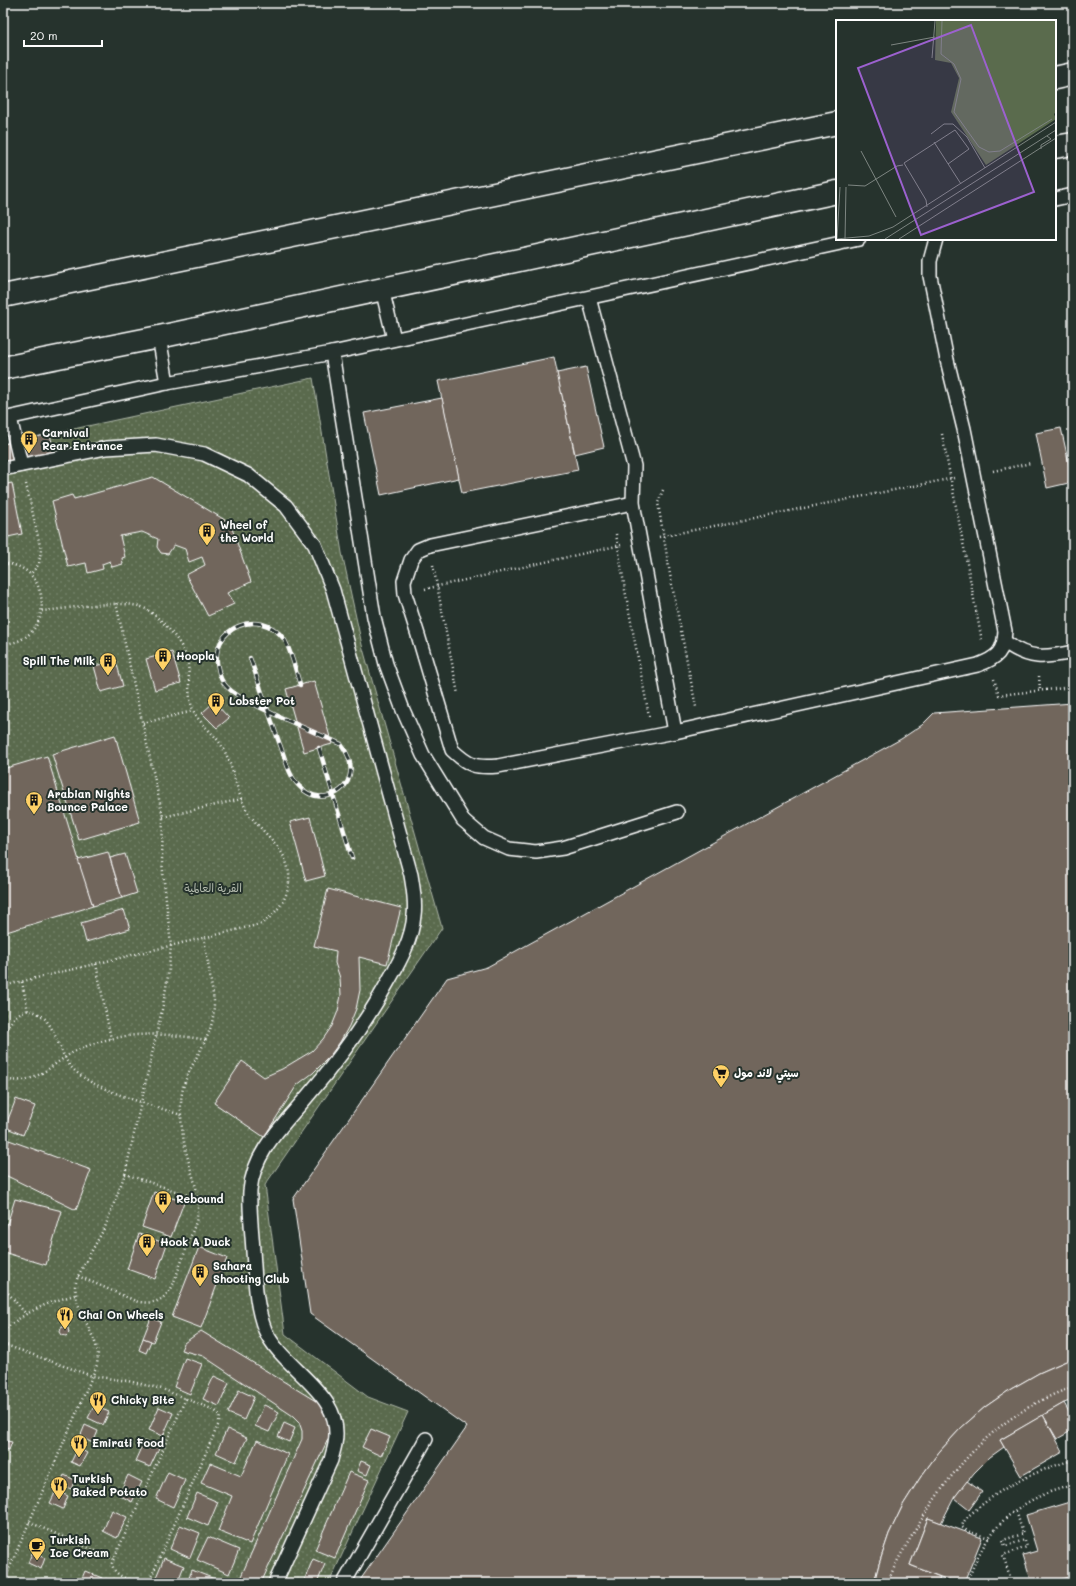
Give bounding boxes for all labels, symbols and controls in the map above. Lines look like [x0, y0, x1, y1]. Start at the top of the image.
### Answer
inset map [836, 20, 1056, 240]
scale bar [24, 22, 102, 48]
text: 20 m [30, 27, 58, 43]
place label: Carnival Rear Entrance [42, 425, 123, 453]
building icon: Carnival Rear Entrance [19, 429, 39, 454]
place label: Wheel of the World [220, 517, 274, 545]
building icon: Wheel of the World [197, 521, 217, 546]
building icon: Hoopla [153, 646, 173, 671]
place label: Hoopla [176, 648, 215, 663]
building icon: Spill The Milk [98, 651, 118, 676]
place label: Spill The Milk [23, 653, 95, 668]
building icon: Lobster Pot [206, 691, 226, 716]
place label: Lobster Pot [229, 693, 295, 708]
place label: Arabian Nights Bounce Palace [47, 786, 131, 814]
building icon: Arabian Nights Bounce Palace [24, 790, 44, 815]
park label: القرية العالمية [184, 880, 242, 895]
supermarket icon: سيتي لاند مول [711, 1063, 731, 1088]
place label: سيتي لاند مول [734, 1065, 799, 1083]
building icon: Rebound [153, 1189, 173, 1214]
place label: Rebound [176, 1191, 223, 1206]
building icon: Hook A Duck [137, 1232, 157, 1257]
place label: Hook A Duck [160, 1234, 230, 1249]
place label: Sahara Shooting Club [213, 1258, 290, 1286]
building icon: Sahara Shooting Club [190, 1262, 210, 1287]
restaurant icon: Chai On Wheels [55, 1305, 75, 1330]
place label: Chai On Wheels [78, 1307, 164, 1322]
restaurant icon: Chicky Bite [88, 1390, 108, 1415]
place label: Chicky Bite [111, 1392, 175, 1407]
restaurant icon: Emirati Food [69, 1433, 89, 1458]
place label: Emirati Food [92, 1435, 164, 1450]
place label: Turkish Baked Potato [72, 1471, 147, 1499]
restaurant icon: Turkish Baked Potato [49, 1475, 69, 1500]
place label: Turkish Ice Cream [50, 1532, 109, 1560]
cafe icon: Turkish Ice Cream [27, 1536, 47, 1561]

